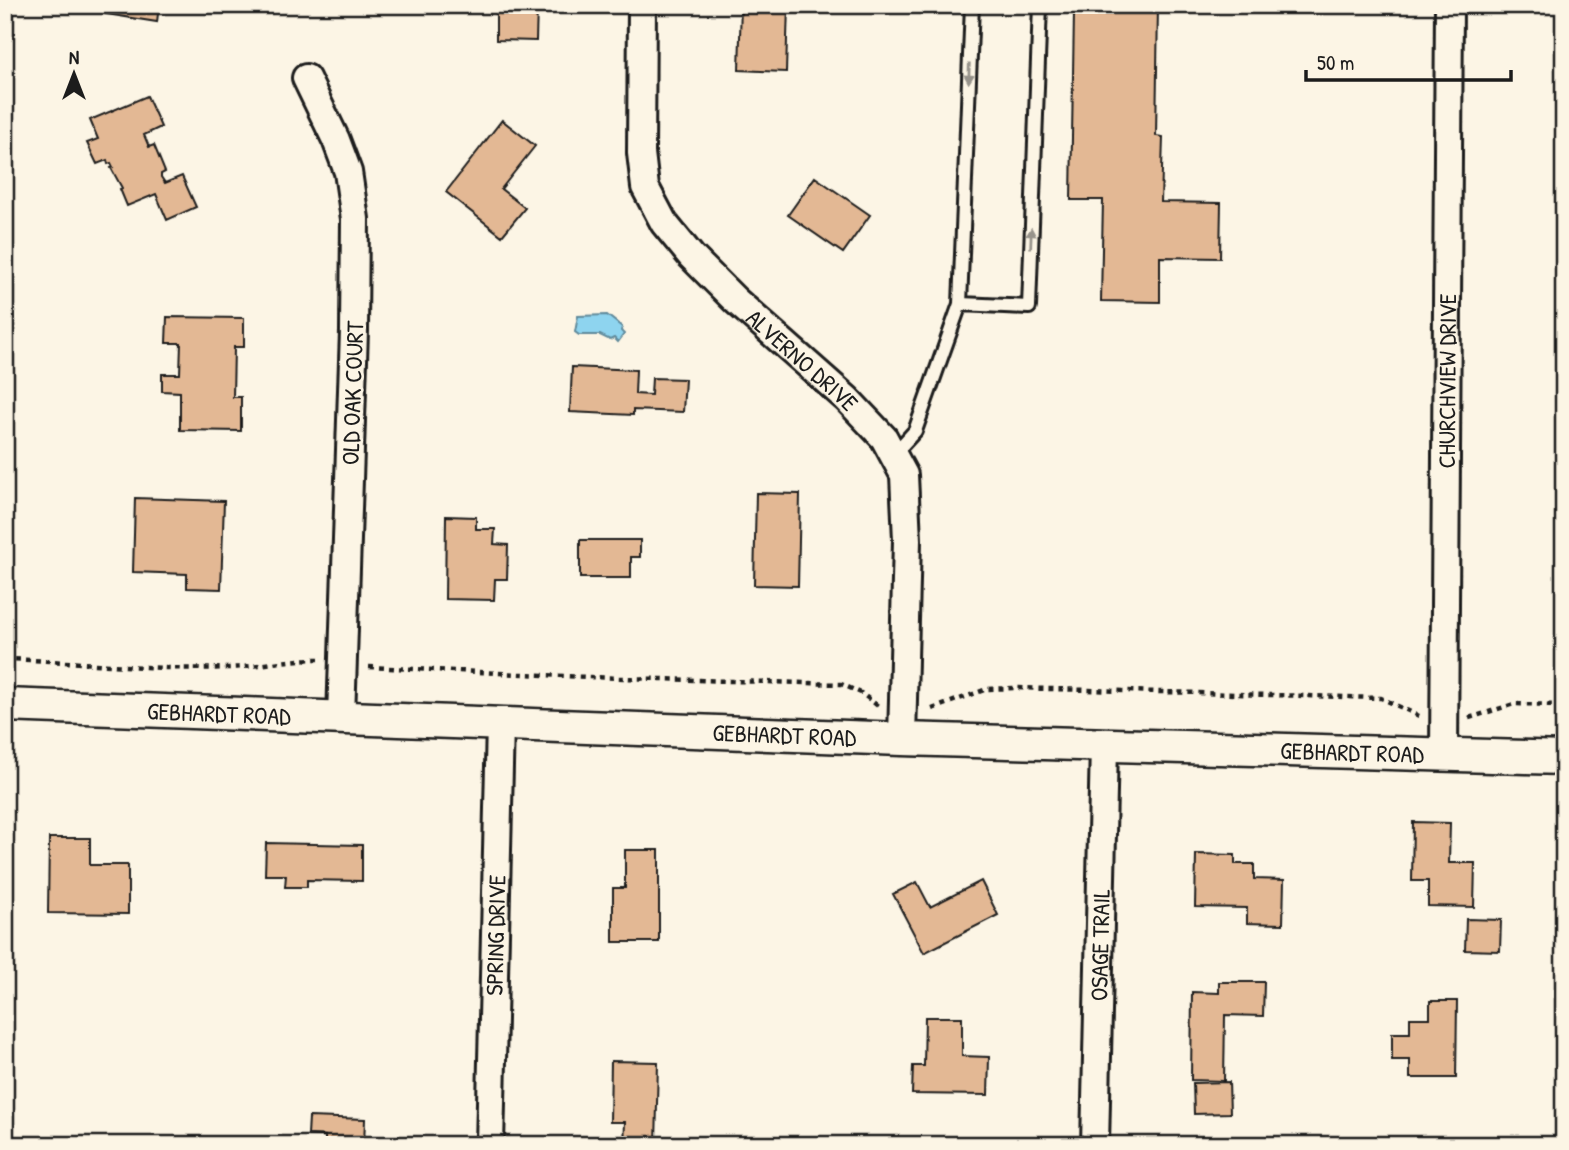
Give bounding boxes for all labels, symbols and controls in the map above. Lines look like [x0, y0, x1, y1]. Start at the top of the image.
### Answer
north arrow [38, 38, 108, 108]
scale bar [1306, 38, 1511, 82]
text: N [69, 44, 79, 70]
text: 50 m [1317, 48, 1354, 77]
one-way arrow [964, 63, 975, 85]
one-way arrow [1026, 227, 1037, 249]
street label: CHURCHVIEW DRIVE [1430, 293, 1463, 469]
street label: ALVERNO DRIVE [740, 302, 866, 418]
street label: OLD OAK COURT [333, 320, 371, 466]
street label: GEBHARDT ROAD [146, 694, 292, 732]
street label: GEBHARDT ROAD [712, 716, 857, 753]
street label: GEBHARDT ROAD [1280, 734, 1425, 770]
street label: SPRING DRIVE [478, 874, 512, 996]
street label: OSAGE TRAIL [1082, 889, 1117, 1002]

